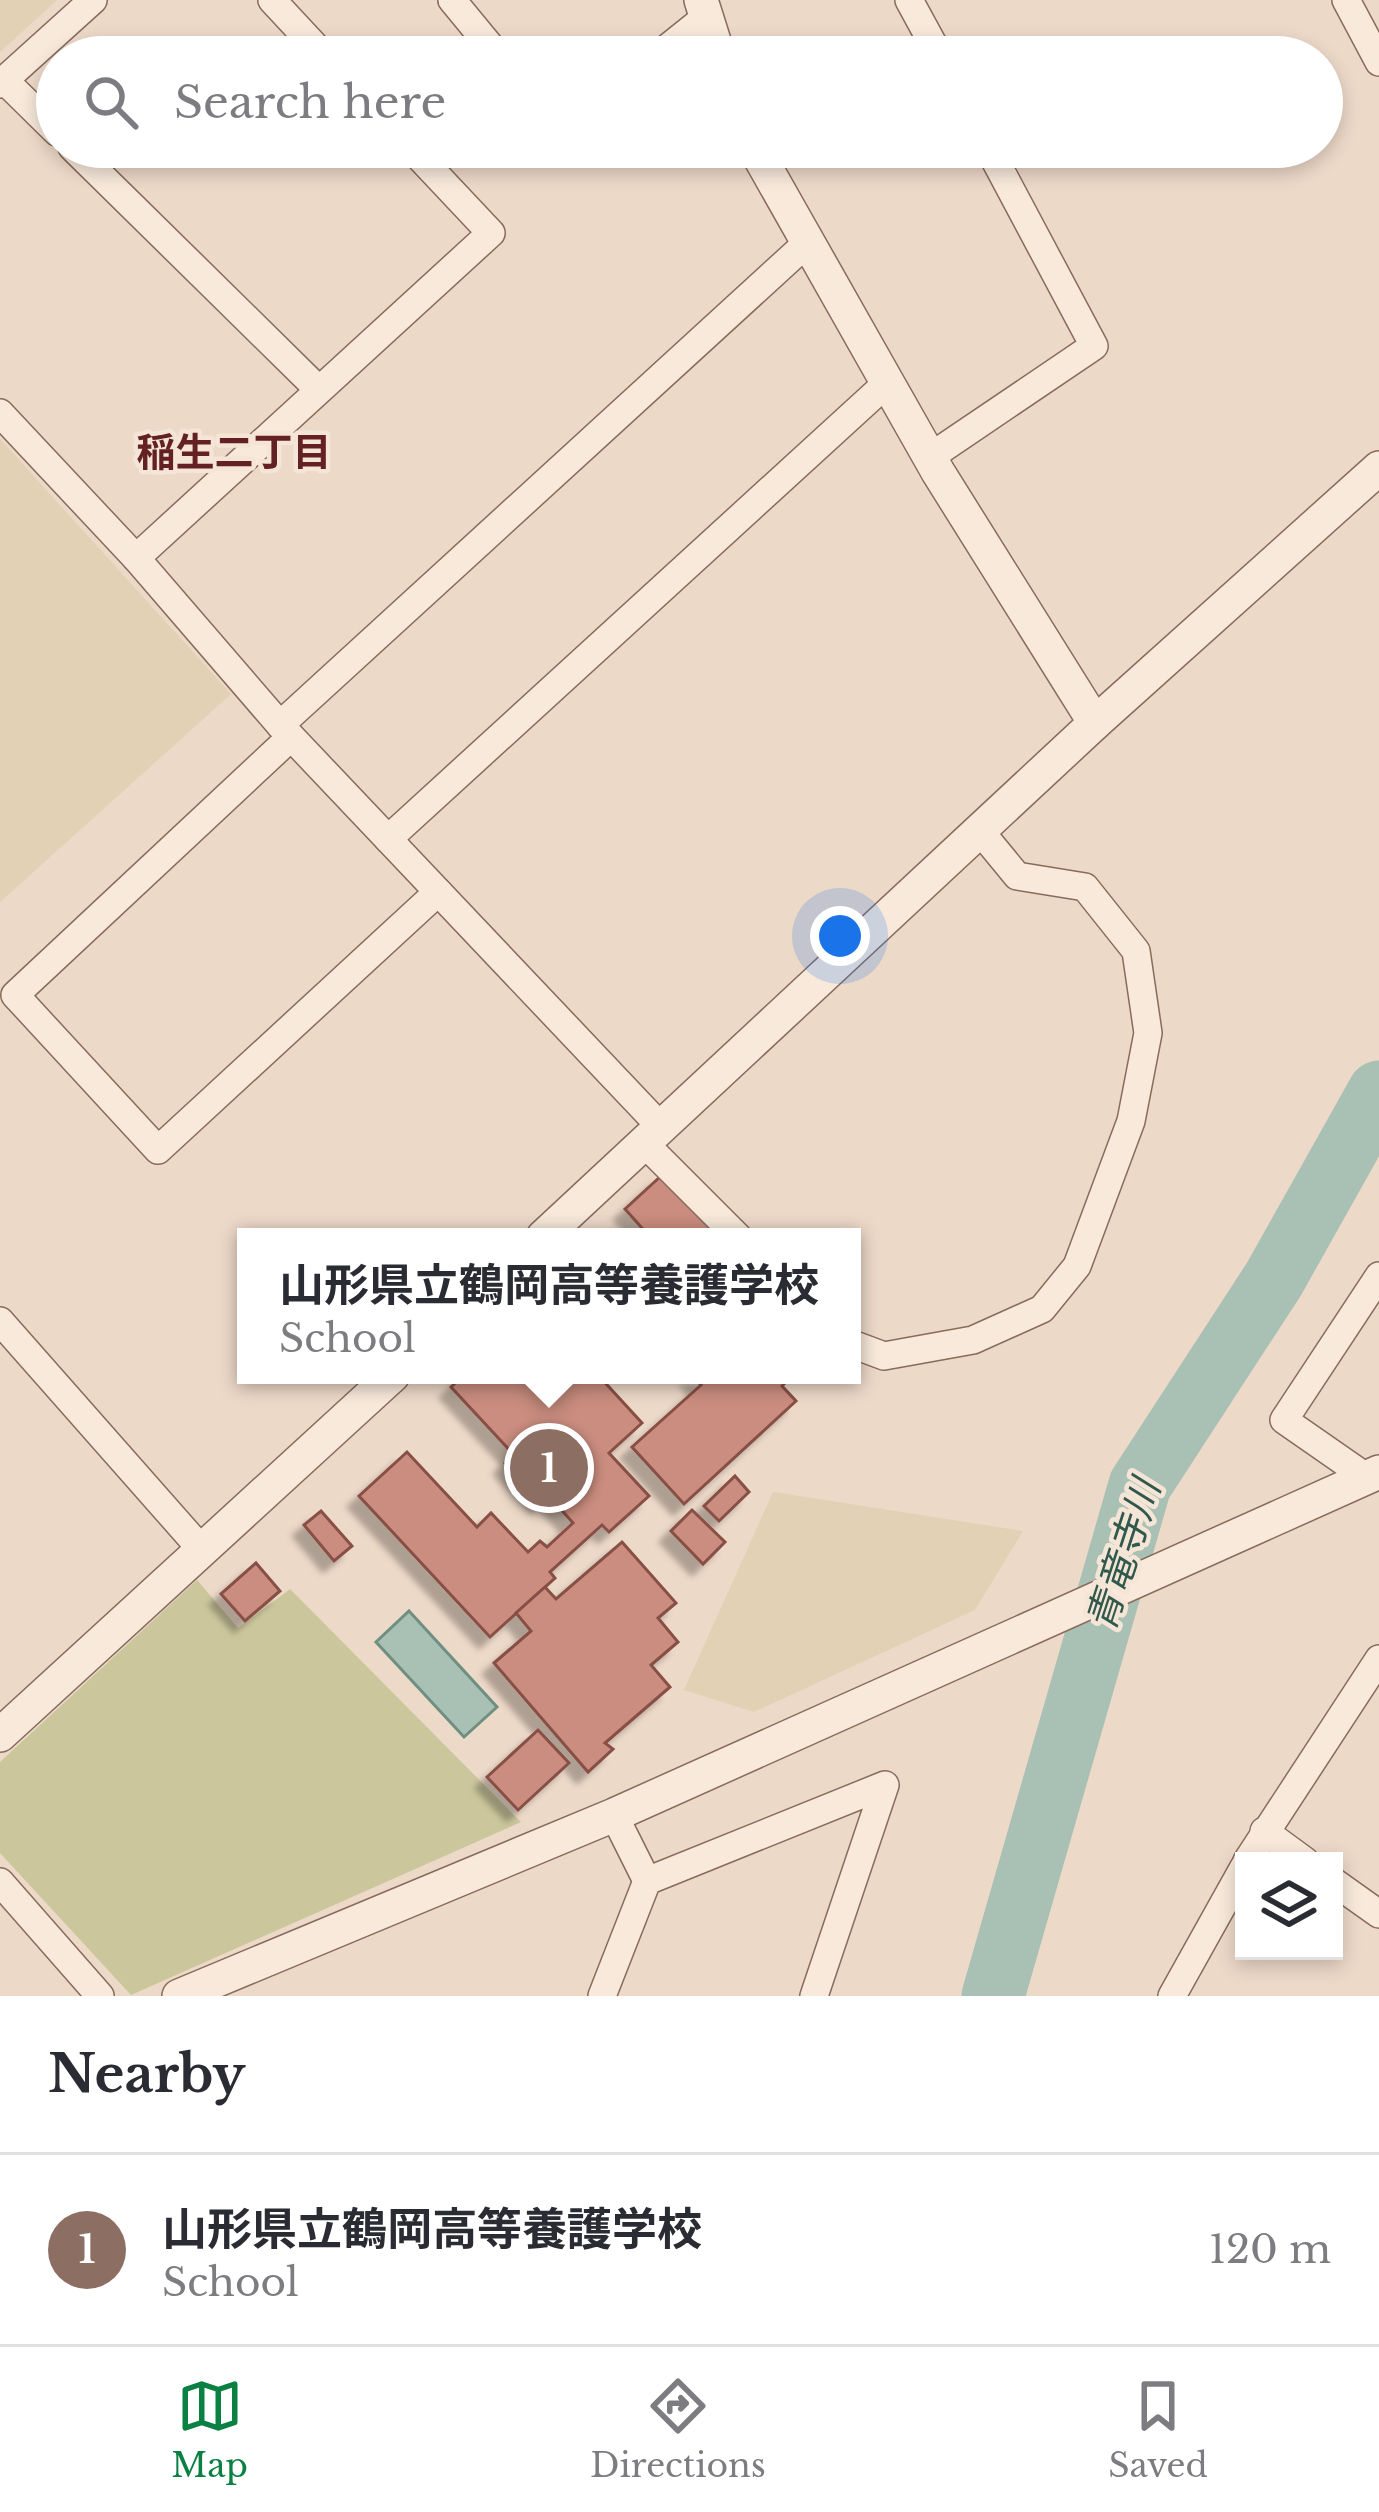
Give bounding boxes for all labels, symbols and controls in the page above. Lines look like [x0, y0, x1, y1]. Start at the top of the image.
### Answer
search box [36, 36, 1343, 168]
icon: search [78, 69, 144, 135]
text: Search here [174, 74, 446, 130]
district label: 稲生二丁目 [136, 428, 332, 477]
your location [810, 906, 870, 966]
popup [237, 1228, 861, 1384]
text: 山形県立鶴岡高等養護学校 [279, 1257, 819, 1313]
text: School [279, 1314, 416, 1363]
pin: 1 [510, 1423, 588, 1513]
water label: 青竜寺川 [1076, 1470, 1172, 1637]
map controls [1235, 1852, 1343, 1960]
button: layers [1235, 1852, 1343, 1960]
text: Nearby [48, 2043, 245, 2106]
text: 山形県立鶴岡高等養護学校 [162, 2201, 702, 2257]
text: 1 [78, 2225, 96, 2274]
text: 120 m [1209, 2225, 1331, 2274]
text: School [162, 2258, 299, 2307]
tab: Map [171, 2373, 248, 2486]
tab: Directions [590, 2373, 766, 2486]
tab: Saved [1108, 2373, 1208, 2486]

